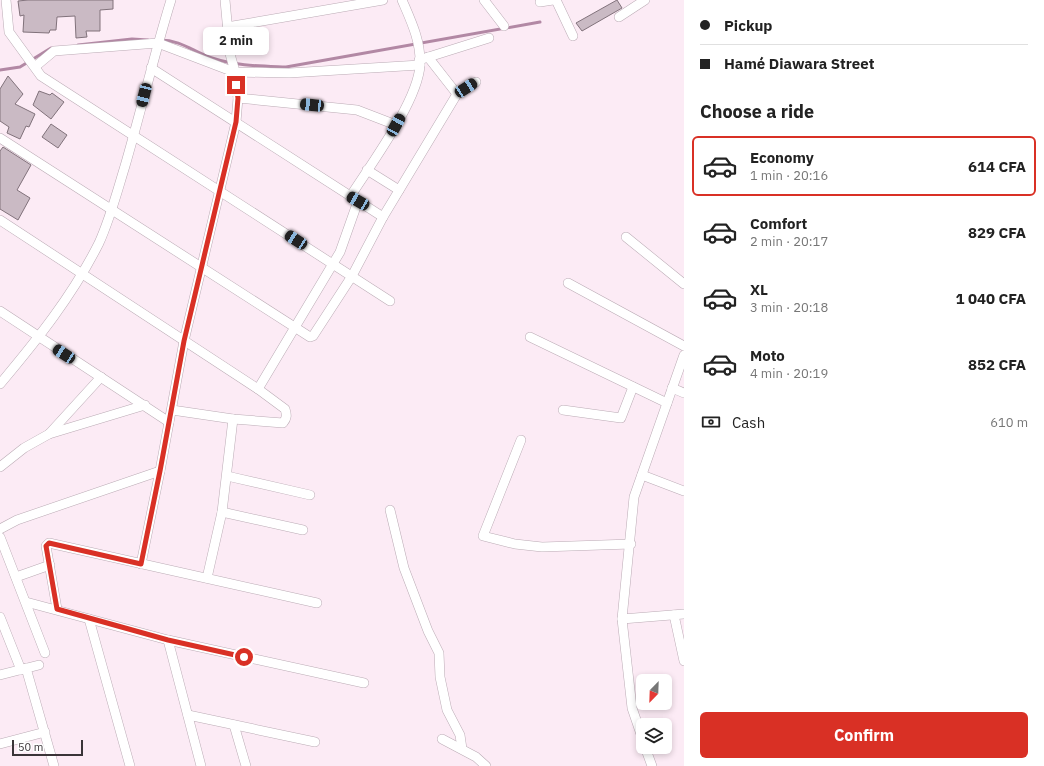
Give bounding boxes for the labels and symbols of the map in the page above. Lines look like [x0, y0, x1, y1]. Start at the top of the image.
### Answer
callout: 2 min [203, 27, 269, 55]
route end [227, 76, 245, 94]
car [453, 76, 479, 100]
car [135, 82, 153, 108]
car [299, 98, 325, 112]
car [385, 112, 407, 138]
car [345, 190, 371, 212]
car [283, 228, 309, 252]
car [51, 342, 77, 366]
route start [235, 648, 253, 666]
north arrow [636, 674, 672, 710]
scale bar [12, 738, 83, 757]

